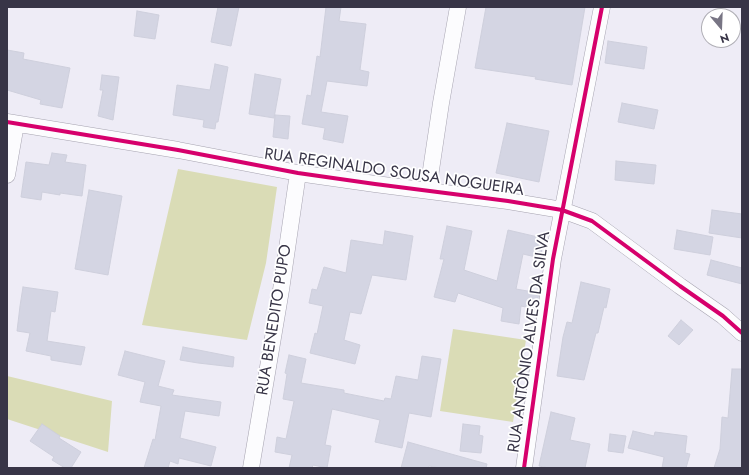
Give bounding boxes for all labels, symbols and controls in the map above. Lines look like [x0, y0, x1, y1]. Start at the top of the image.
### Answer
north arrow [701, 8, 741, 48]
text: N [718, 29, 731, 47]
street label: RUA REGINALDO SOUSA NOGUEIRA [263, 145, 525, 201]
street label: RUA ANTÔNIO ALVES DA SILVA [505, 230, 555, 454]
street label: RUA BENEDITO PUPO [254, 243, 296, 397]

